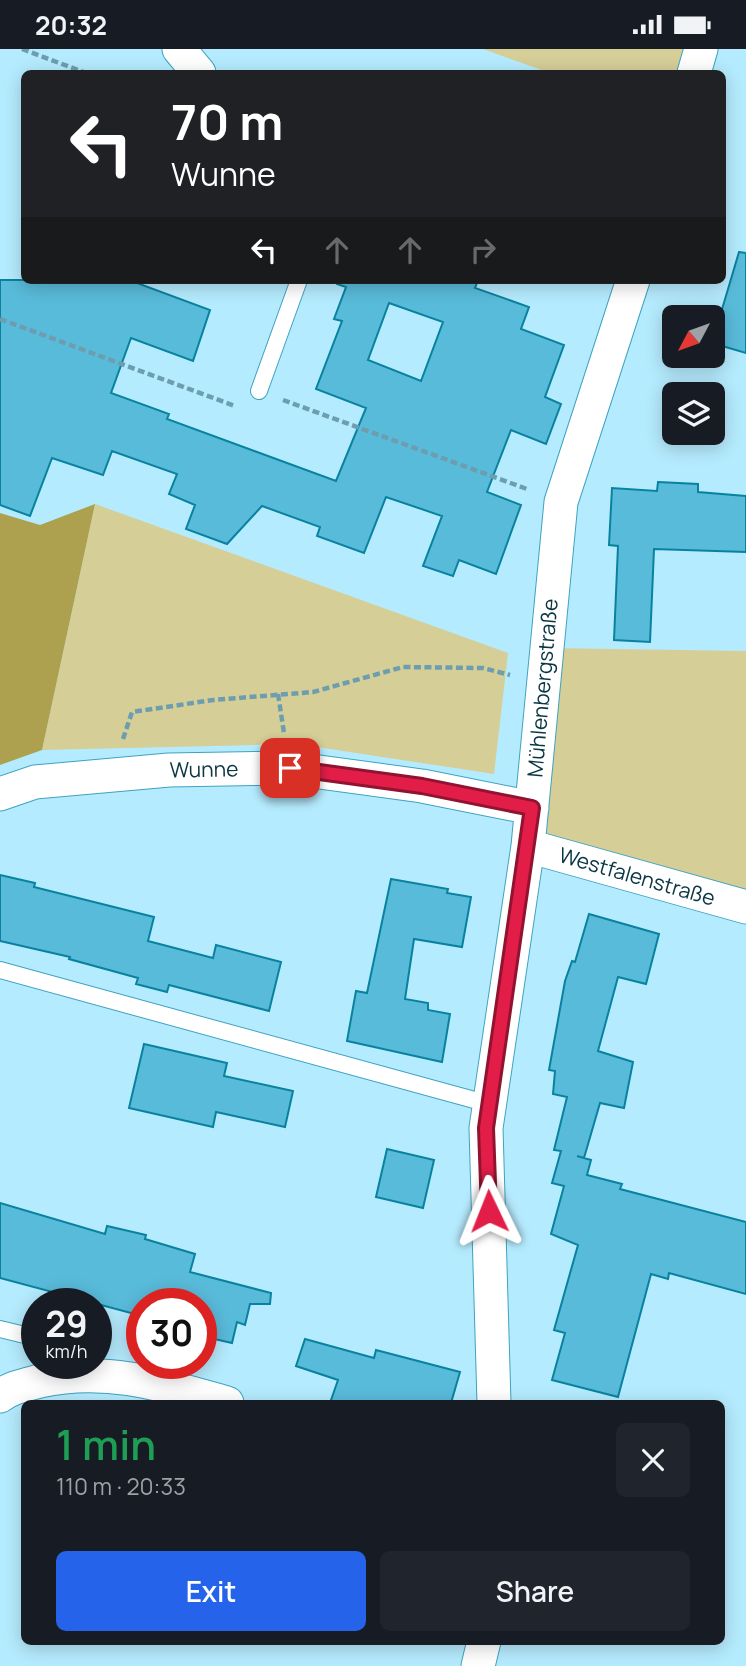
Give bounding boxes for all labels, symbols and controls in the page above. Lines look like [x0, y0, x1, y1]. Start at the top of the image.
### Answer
text: 20:32 [35, 7, 107, 43]
text: 70 m [171, 88, 283, 155]
icon: left [56, 98, 147, 189]
text: Wunne [171, 152, 276, 196]
icon: left [245, 231, 283, 269]
icon: ahead [318, 231, 356, 269]
icon: ahead [391, 231, 429, 269]
icon: right [464, 231, 502, 269]
north arrow [662, 305, 724, 367]
map controls [662, 305, 725, 445]
button: layers [662, 382, 725, 445]
street label: Mühlenbergstraße [520, 597, 564, 778]
pin [260, 738, 320, 798]
icon: arrive [271, 749, 309, 787]
street label: Wunne [169, 754, 239, 784]
street label: Westfalenstraße [556, 840, 719, 912]
position arrow [452, 1174, 526, 1248]
speed limit sign: 30 [126, 1288, 217, 1379]
text: 29 [45, 1300, 88, 1348]
text: km/h [46, 1339, 87, 1363]
text: 1 min [56, 1415, 156, 1473]
button: close [616, 1423, 690, 1497]
text: 110 m · 20:33 [56, 1470, 186, 1502]
button: Exit [56, 1551, 366, 1631]
button: Share [380, 1551, 690, 1631]

